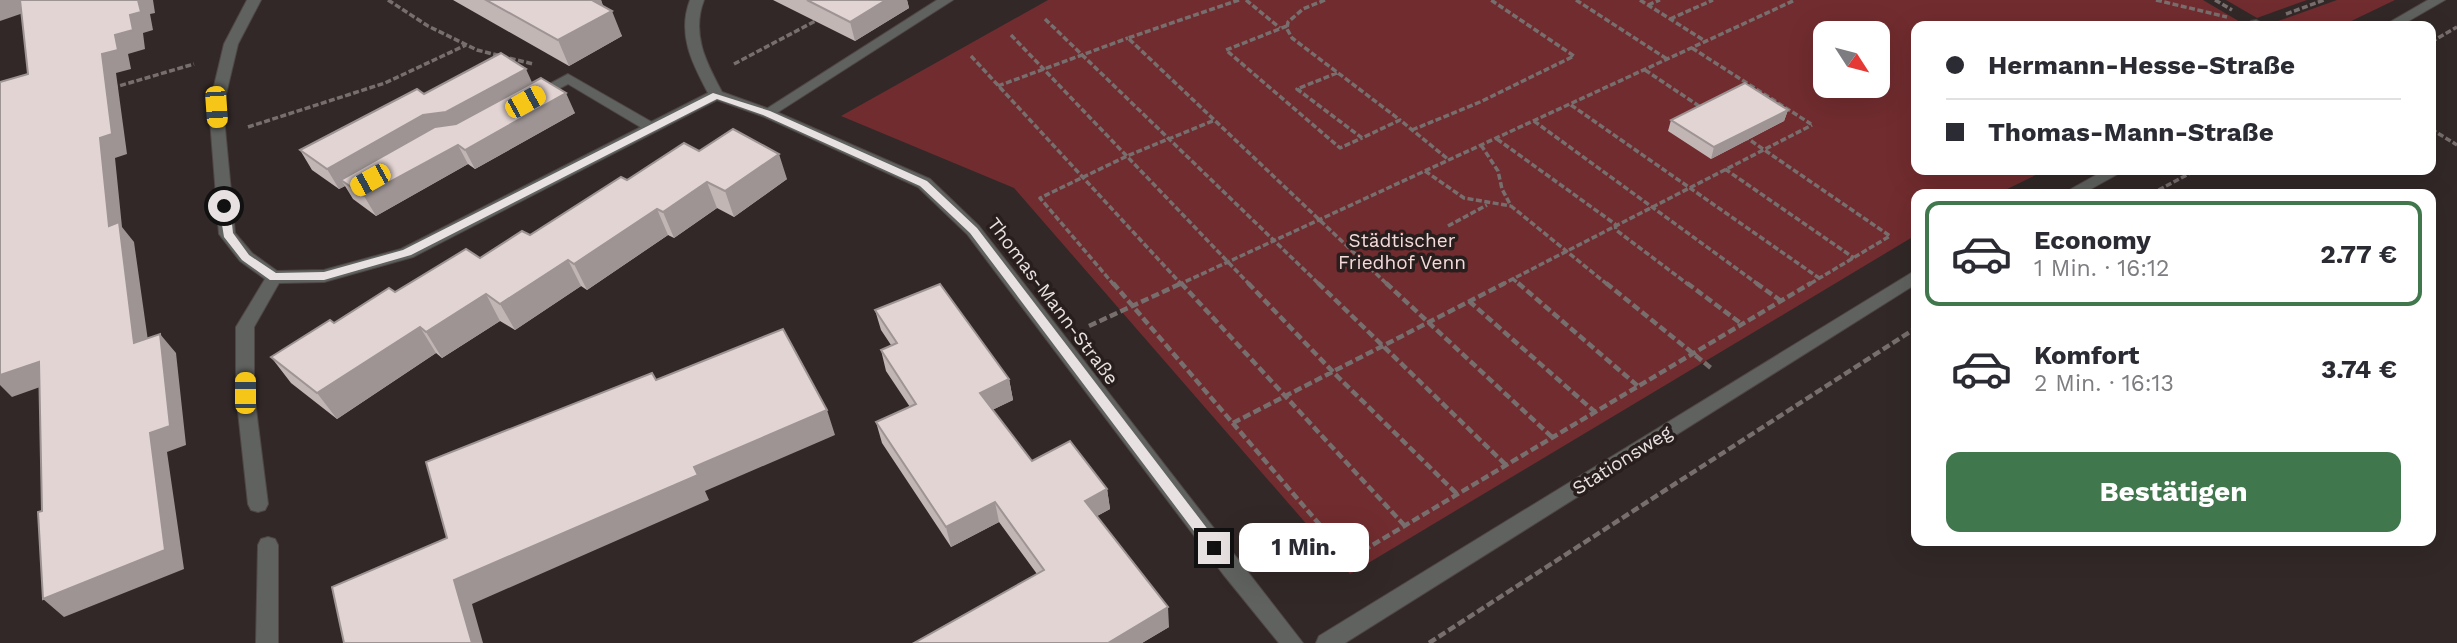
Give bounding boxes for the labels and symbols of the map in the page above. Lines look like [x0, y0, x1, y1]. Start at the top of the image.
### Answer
north arrow [1813, 21, 1890, 98]
car [502, 83, 549, 121]
car [205, 85, 228, 129]
car [347, 161, 394, 199]
route start [208, 190, 240, 222]
street label: Thomas-Mann-Straße [983, 213, 1123, 389]
park label: Städtischer Friedhof Venn [1338, 229, 1466, 274]
car [235, 372, 256, 414]
street label: Stationsweg [1568, 420, 1677, 500]
callout: 1 Min. [1238, 524, 1368, 572]
route end [1198, 532, 1230, 564]

